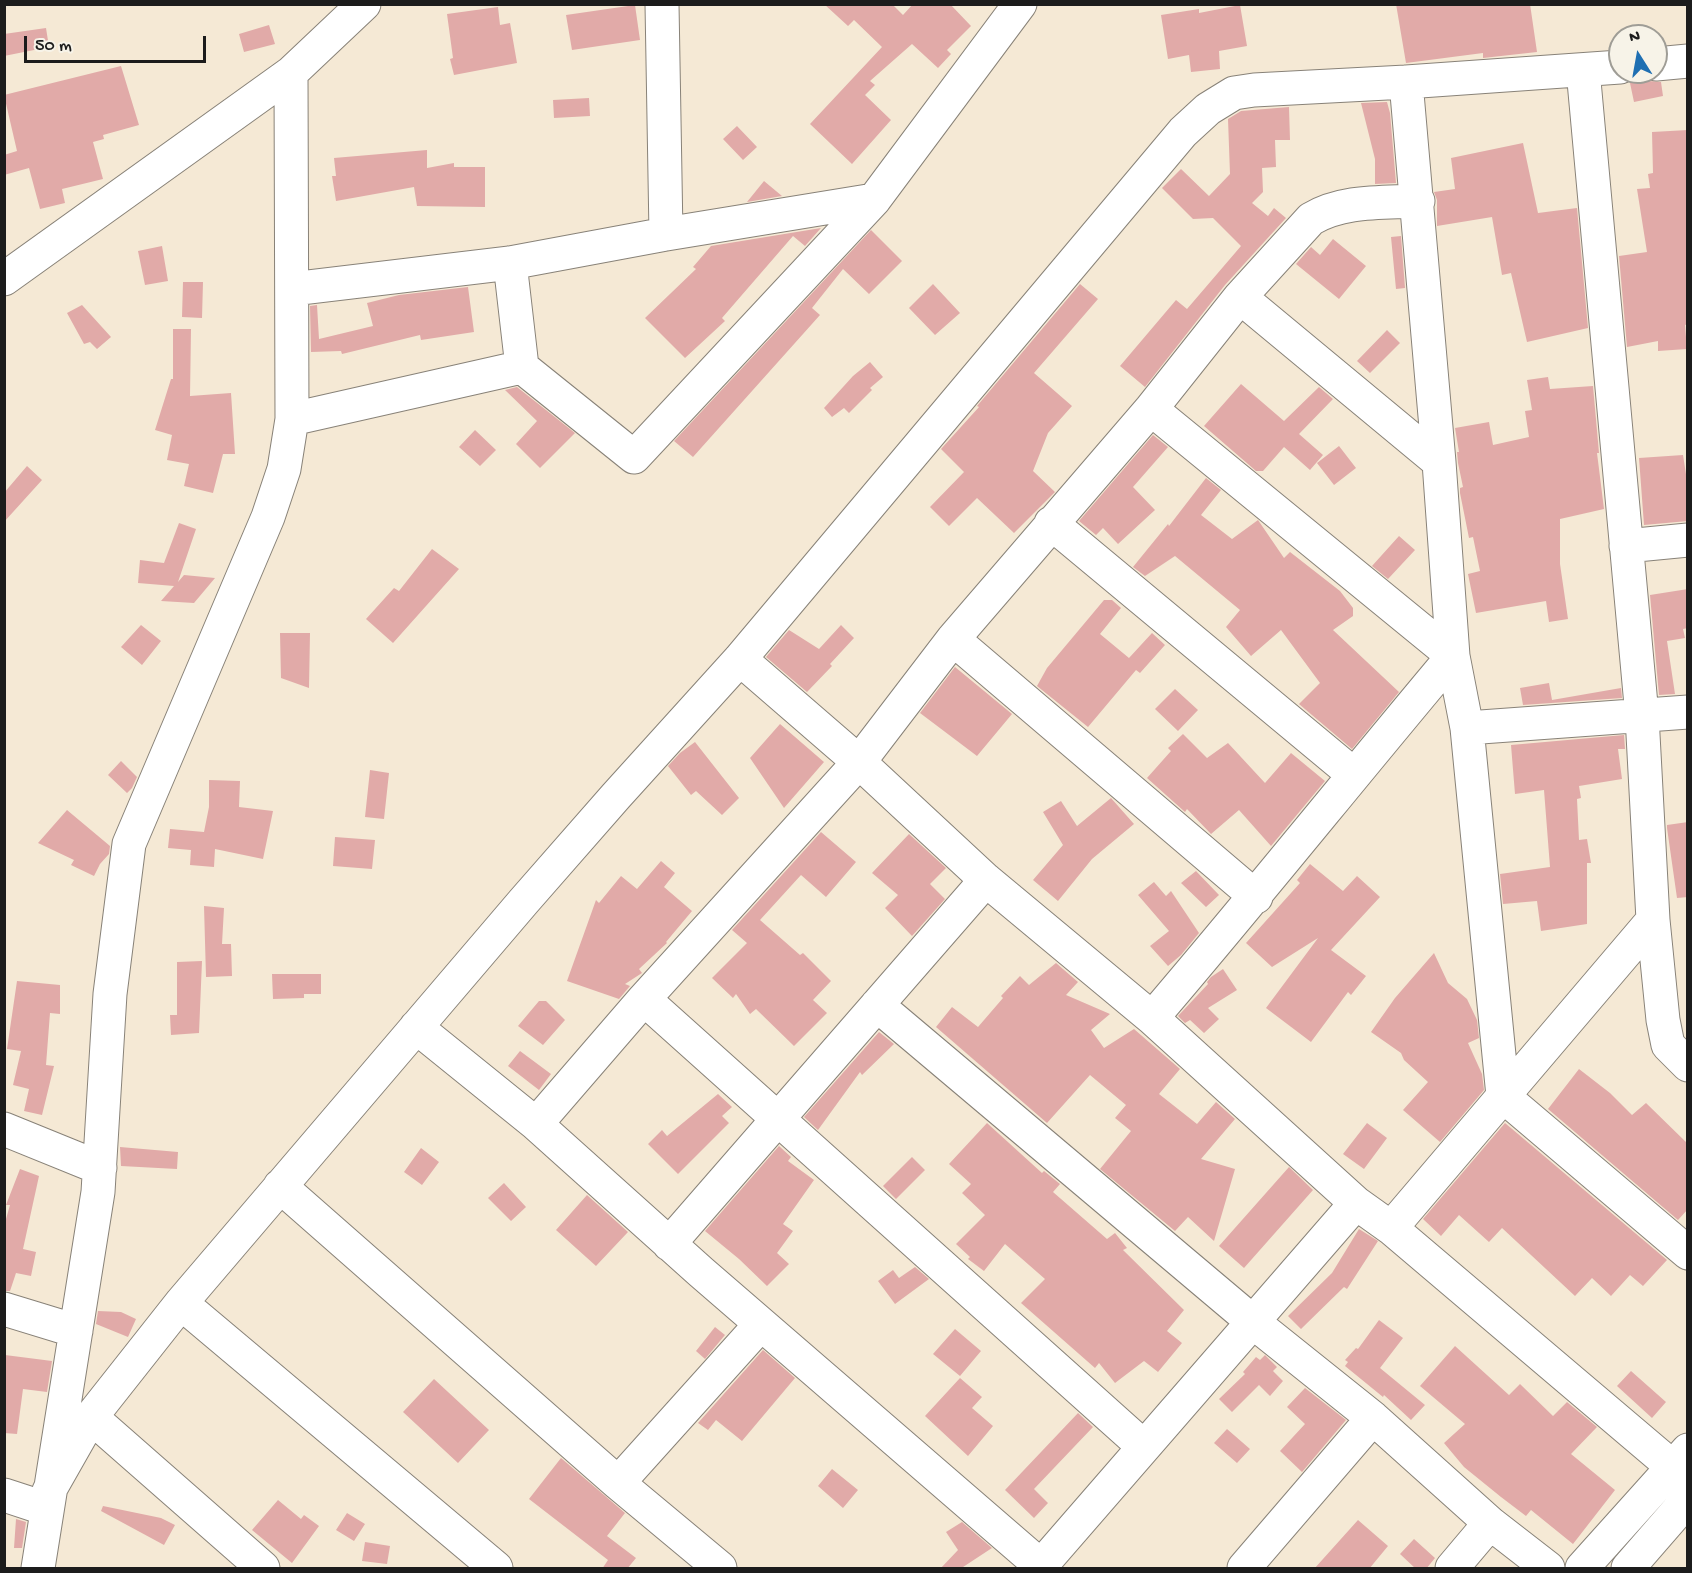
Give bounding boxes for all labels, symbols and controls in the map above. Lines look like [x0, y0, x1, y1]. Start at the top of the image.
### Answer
scale bar [27, 24, 208, 62]
north arrow [1608, 24, 1668, 84]
text: N [1628, 27, 1642, 48]
text: 50 m [35, 36, 72, 57]

